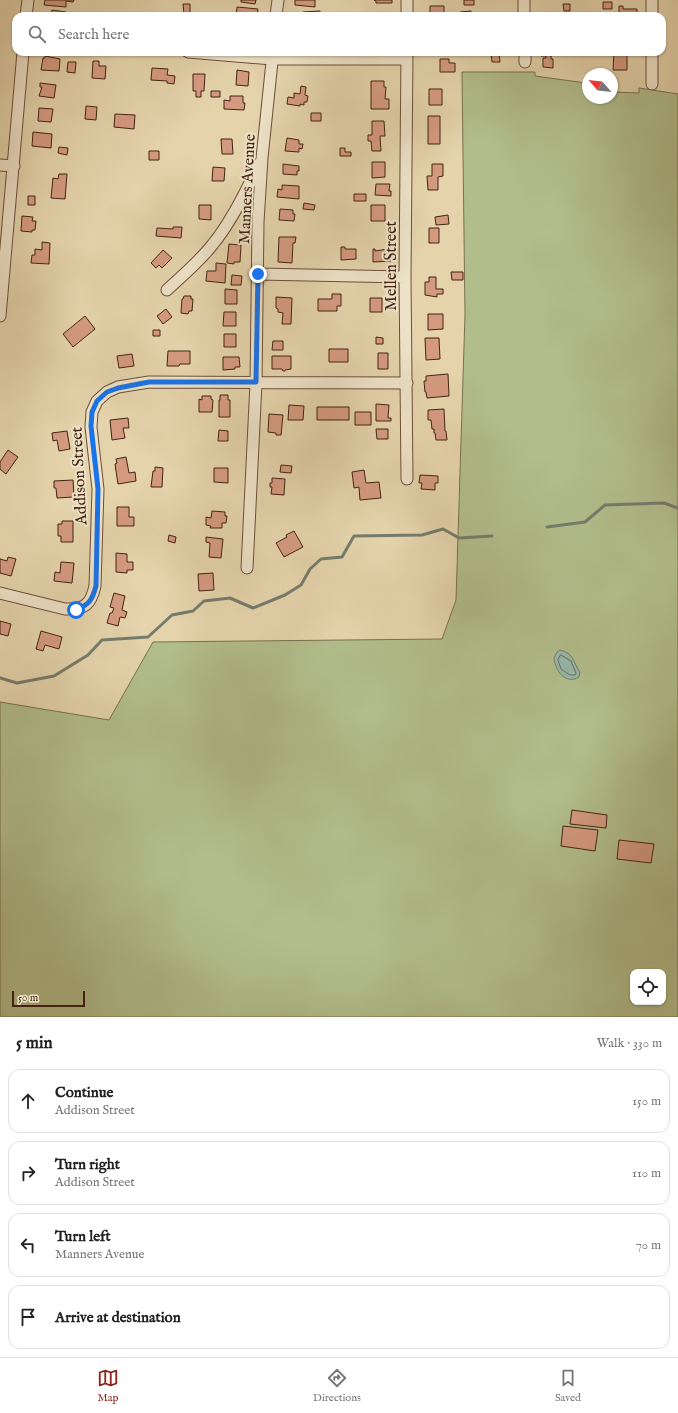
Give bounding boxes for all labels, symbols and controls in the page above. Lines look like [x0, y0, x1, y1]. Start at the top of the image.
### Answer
search box [12, 12, 666, 56]
icon: search [26, 23, 48, 45]
text: Search here [58, 25, 129, 44]
north arrow [582, 68, 618, 104]
street label: Manners Avenue [235, 134, 261, 245]
street label: Mellen Street [382, 220, 402, 311]
route end [249, 265, 267, 283]
street label: Addison Street [67, 426, 93, 526]
route start [67, 601, 85, 619]
map controls [630, 969, 666, 1005]
button: locate [630, 969, 666, 1005]
scale bar [12, 989, 85, 1008]
text: 50 m [18, 991, 38, 1005]
text: 5 min [16, 1033, 53, 1054]
text: Walk · 330 m [597, 1035, 662, 1052]
text: Continue [55, 1083, 113, 1102]
icon: ahead [17, 1090, 39, 1112]
text: 150 m [632, 1093, 661, 1110]
text: Addison Street [55, 1102, 135, 1119]
text: Turn right [55, 1155, 120, 1174]
icon: right [17, 1162, 39, 1184]
text: 110 m [632, 1165, 661, 1182]
text: Addison Street [55, 1174, 135, 1191]
text: Turn left [55, 1227, 111, 1246]
icon: left [17, 1234, 39, 1256]
text: 70 m [636, 1237, 661, 1254]
text: Manners Avenue [55, 1246, 145, 1263]
icon: arrive [17, 1306, 39, 1328]
text: Arrive at destination [55, 1308, 181, 1327]
tab: Map [97, 1367, 119, 1405]
tab: Directions [313, 1367, 361, 1405]
tab: Saved [555, 1367, 581, 1405]

